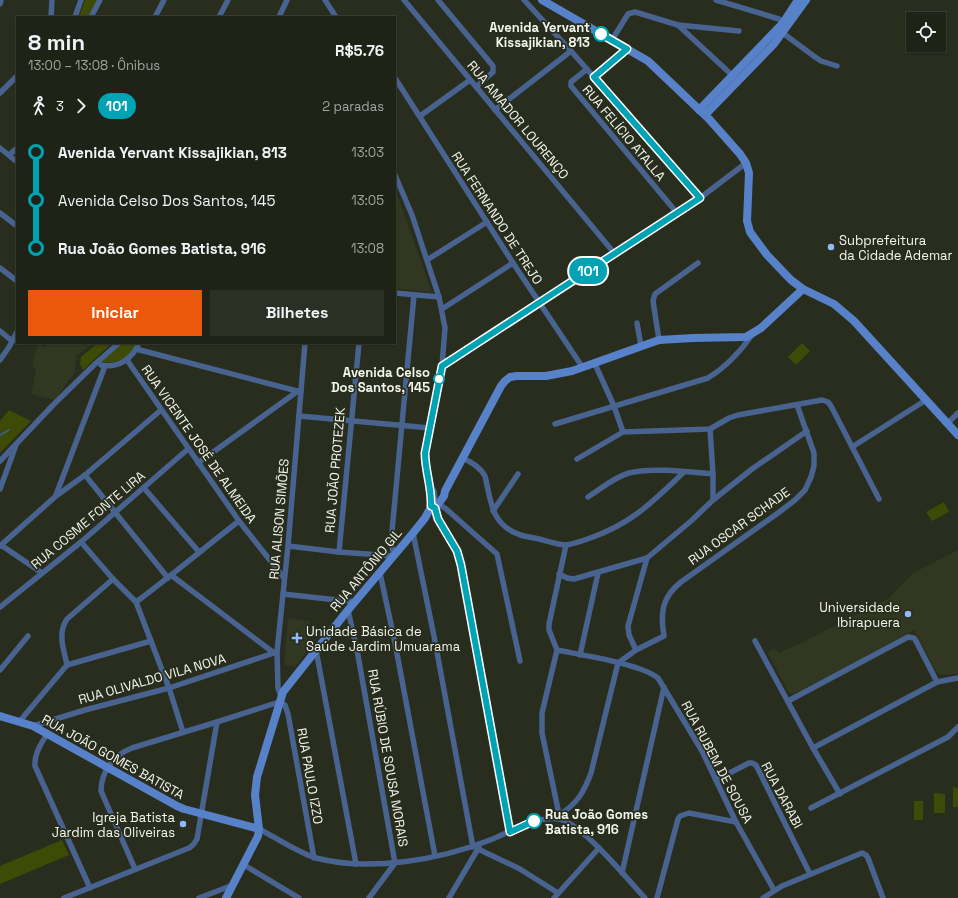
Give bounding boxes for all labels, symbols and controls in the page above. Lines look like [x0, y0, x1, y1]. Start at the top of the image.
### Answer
map controls [906, 12, 946, 52]
button: locate [906, 12, 946, 52]
place label: Avenida Yervant Kissajikian, 813 [489, 19, 590, 51]
marker: Avenida Yervant Kissajikian, 813 [593, 26, 609, 42]
text: 8 min [28, 28, 85, 56]
text: R$5.76 [335, 41, 384, 60]
text: 13:00 – 13:08 · Ônibus [28, 57, 160, 74]
street label: RUA AMADOR LOURENÇO [463, 57, 573, 183]
street label: RUA FELÍCIO ATALLA [579, 81, 669, 185]
icon: walk [28, 95, 50, 117]
icon: forward [70, 95, 92, 117]
text: 101 [106, 97, 128, 115]
text: 3 [56, 98, 64, 115]
text: 2 paradas [322, 98, 384, 115]
text: Avenida Yervant Kissajikian, 813 [58, 143, 287, 162]
text: 13:03 [351, 144, 384, 161]
street label: RUA FERNANDO DE TREJO [448, 148, 546, 288]
text: Avenida Celso Dos Santos, 145 [58, 191, 275, 210]
text: 13:05 [351, 192, 384, 209]
place label: Subprefeitura da Cidade Ademar [839, 232, 953, 264]
text: Rua João Gomes Batista, 916 [58, 239, 266, 258]
text: 13:08 [351, 240, 384, 257]
marker: Subprefeitura da Cidade Ademar [826, 242, 836, 252]
line badge: 101 [565, 258, 611, 284]
text: 101 [577, 262, 599, 280]
button: Iniciar [28, 290, 202, 336]
button: Bilhetes [210, 290, 384, 336]
street label: RUA VICENTE JOSÉ DE ALMEIDA [138, 362, 260, 526]
place label: Avenida Celso Dos Santos, 145 [331, 364, 430, 396]
marker: Avenida Celso Dos Santos, 145 [433, 373, 445, 385]
street label: RUA JOÃO PROTEZEK [321, 406, 349, 534]
street label: RUA ALISON SIMÕES [265, 458, 293, 580]
street label: RUA COSME FONTE LIRA [27, 467, 149, 573]
street label: RUA OSCAR SCHADE [685, 483, 793, 569]
street label: RUA ANTÔNIO GIL [326, 525, 406, 615]
place label: Universidade Ibirapuera [819, 599, 901, 631]
marker: Universidade Ibirapuera [903, 609, 913, 619]
place label: Unidade Básica de Saúde Jardim Umuarama [306, 623, 461, 655]
marker: Unidade Básica de Saúde Jardim Umuarama [291, 632, 303, 644]
street label: RUA OLIVALDO VILA NOVA [76, 650, 228, 708]
street label: RUA RÚBIO DE SOUSA MORAIS [364, 668, 412, 848]
street label: RUA RUBEM DE SOUSA [678, 698, 756, 826]
street label: RUA JOÃO GOMES BATISTA [39, 711, 187, 803]
street label: RUA PAULO IZZO [293, 727, 327, 825]
street label: RUA DARABI [757, 759, 807, 831]
place label: Rua João Gomes Batista, 916 [545, 806, 648, 838]
place label: Igreja Batista Jardim das Oliveiras [52, 809, 176, 841]
marker: Rua João Gomes Batista, 916 [526, 813, 542, 829]
marker: Igreja Batista Jardim das Oliveiras [178, 819, 188, 829]

